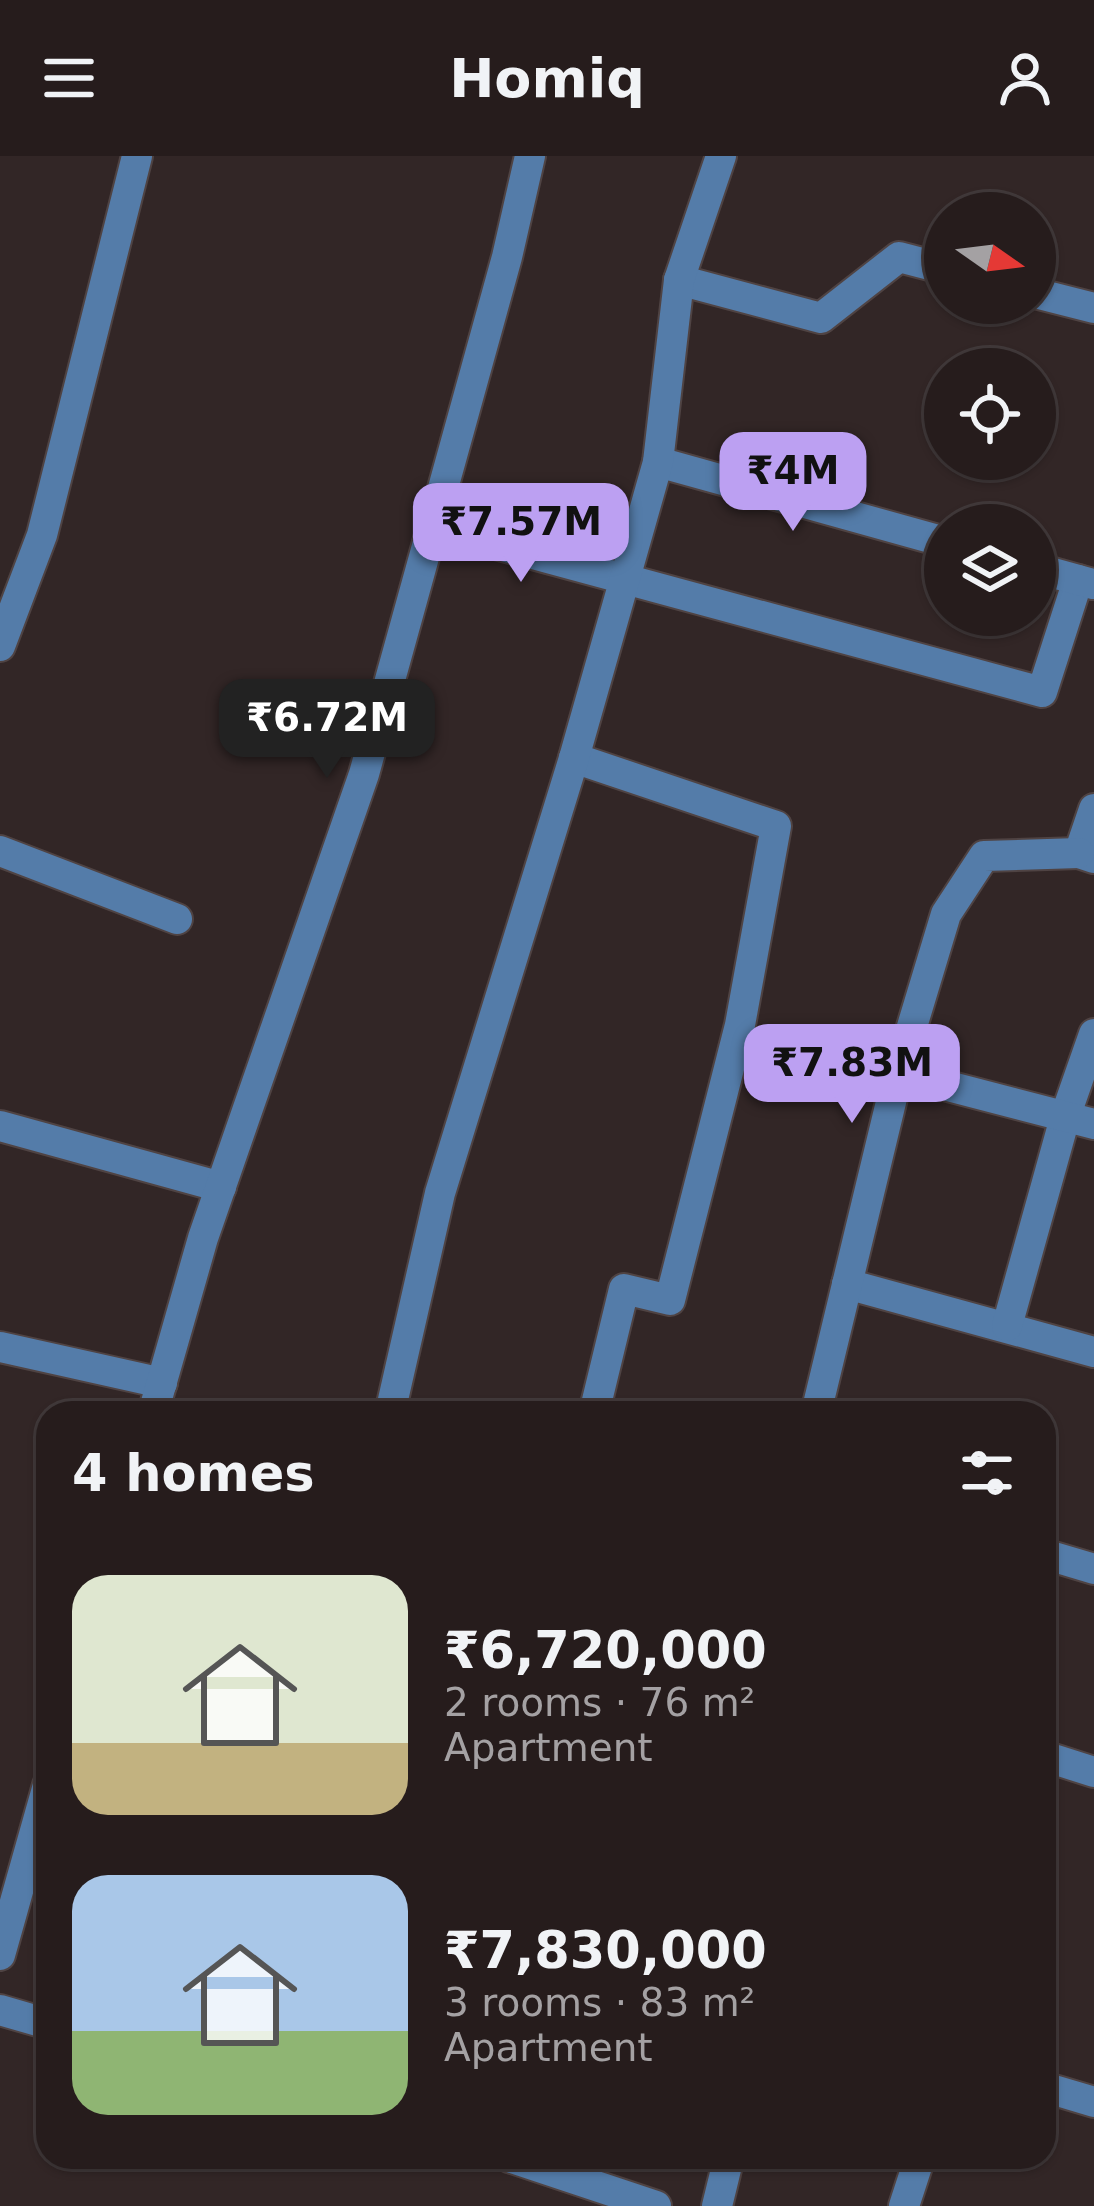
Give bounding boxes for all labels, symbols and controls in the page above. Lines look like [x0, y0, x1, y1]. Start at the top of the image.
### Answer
icon: menu [36, 45, 102, 111]
icon: person [992, 45, 1058, 111]
text: Homiq [449, 47, 645, 110]
north arrow [924, 192, 1056, 324]
map controls [924, 192, 1056, 636]
button: locate [924, 348, 1056, 480]
pin: ₹4M [735, 432, 851, 534]
text: ₹4M [746, 448, 840, 493]
pin: ₹7.57M [423, 483, 619, 585]
text: ₹7.57M [440, 499, 602, 544]
button: layers [924, 504, 1056, 636]
pin: ₹6.72M [229, 679, 425, 781]
text: ₹6.72M [246, 695, 408, 740]
pin: ₹7.83M [754, 1024, 950, 1126]
text: ₹7.83M [771, 1040, 933, 1085]
icon: filters [954, 1440, 1020, 1506]
text: 4 homes [72, 1444, 315, 1503]
text: ₹6,720,000 [444, 1621, 767, 1680]
icon: home [168, 1623, 312, 1767]
text: 2 rooms · 76 m² [444, 1680, 755, 1725]
text: Apartment [444, 1725, 653, 1770]
text: ₹7,830,000 [444, 1921, 767, 1980]
icon: home [168, 1923, 312, 2067]
text: 3 rooms · 83 m² [444, 1980, 755, 2025]
text: Apartment [444, 2025, 653, 2070]

